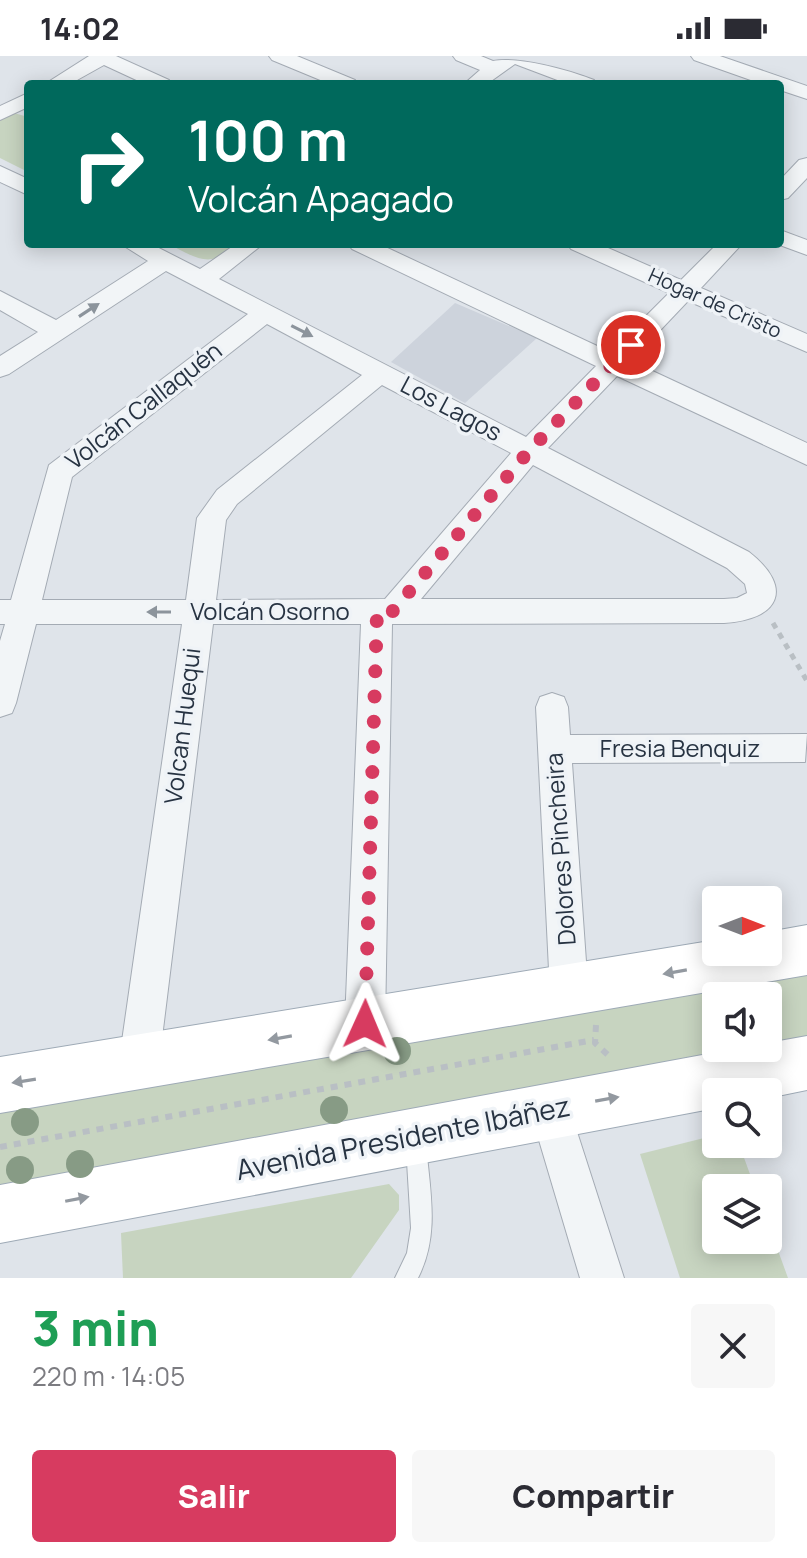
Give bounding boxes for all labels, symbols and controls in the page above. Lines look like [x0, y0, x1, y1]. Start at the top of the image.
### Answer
text: 14:02 [40, 8, 119, 49]
text: 100 m [188, 101, 348, 178]
icon: right [56, 112, 160, 216]
text: Volcán Apagado [188, 174, 454, 223]
street label: Hogar de Cristo [644, 261, 786, 344]
one-way arrow [78, 303, 100, 317]
pin [597, 311, 665, 379]
icon: arrive [609, 323, 653, 367]
one-way arrow [290, 324, 313, 337]
street label: Volcán Callaquén [58, 333, 228, 476]
street label: Los Lagos [395, 367, 508, 448]
street label: Volcán Osorno [190, 594, 350, 627]
one-way arrow [146, 606, 171, 618]
street label: Volcan Huequi [156, 646, 207, 806]
street label: Fresia Benquiz [600, 731, 760, 764]
street label: Dolores Pincheira [536, 752, 583, 946]
north arrow [702, 886, 782, 966]
map controls [702, 886, 782, 1254]
one-way arrow [662, 966, 687, 979]
position arrow [323, 982, 407, 1066]
button: sound [702, 982, 782, 1062]
one-way arrow [268, 1033, 293, 1045]
one-way arrow [11, 1076, 36, 1088]
button: search [702, 1078, 782, 1158]
street label: Avenida Presidente Ibáñez [232, 1086, 573, 1188]
one-way arrow [595, 1093, 620, 1105]
button: layers [702, 1174, 782, 1254]
one-way arrow [64, 1193, 89, 1205]
text: 3 min [32, 1295, 159, 1360]
button: close [691, 1304, 775, 1388]
text: 220 m · 14:05 [32, 1358, 185, 1394]
button: Salir [32, 1450, 396, 1542]
button: Compartir [412, 1450, 775, 1542]

